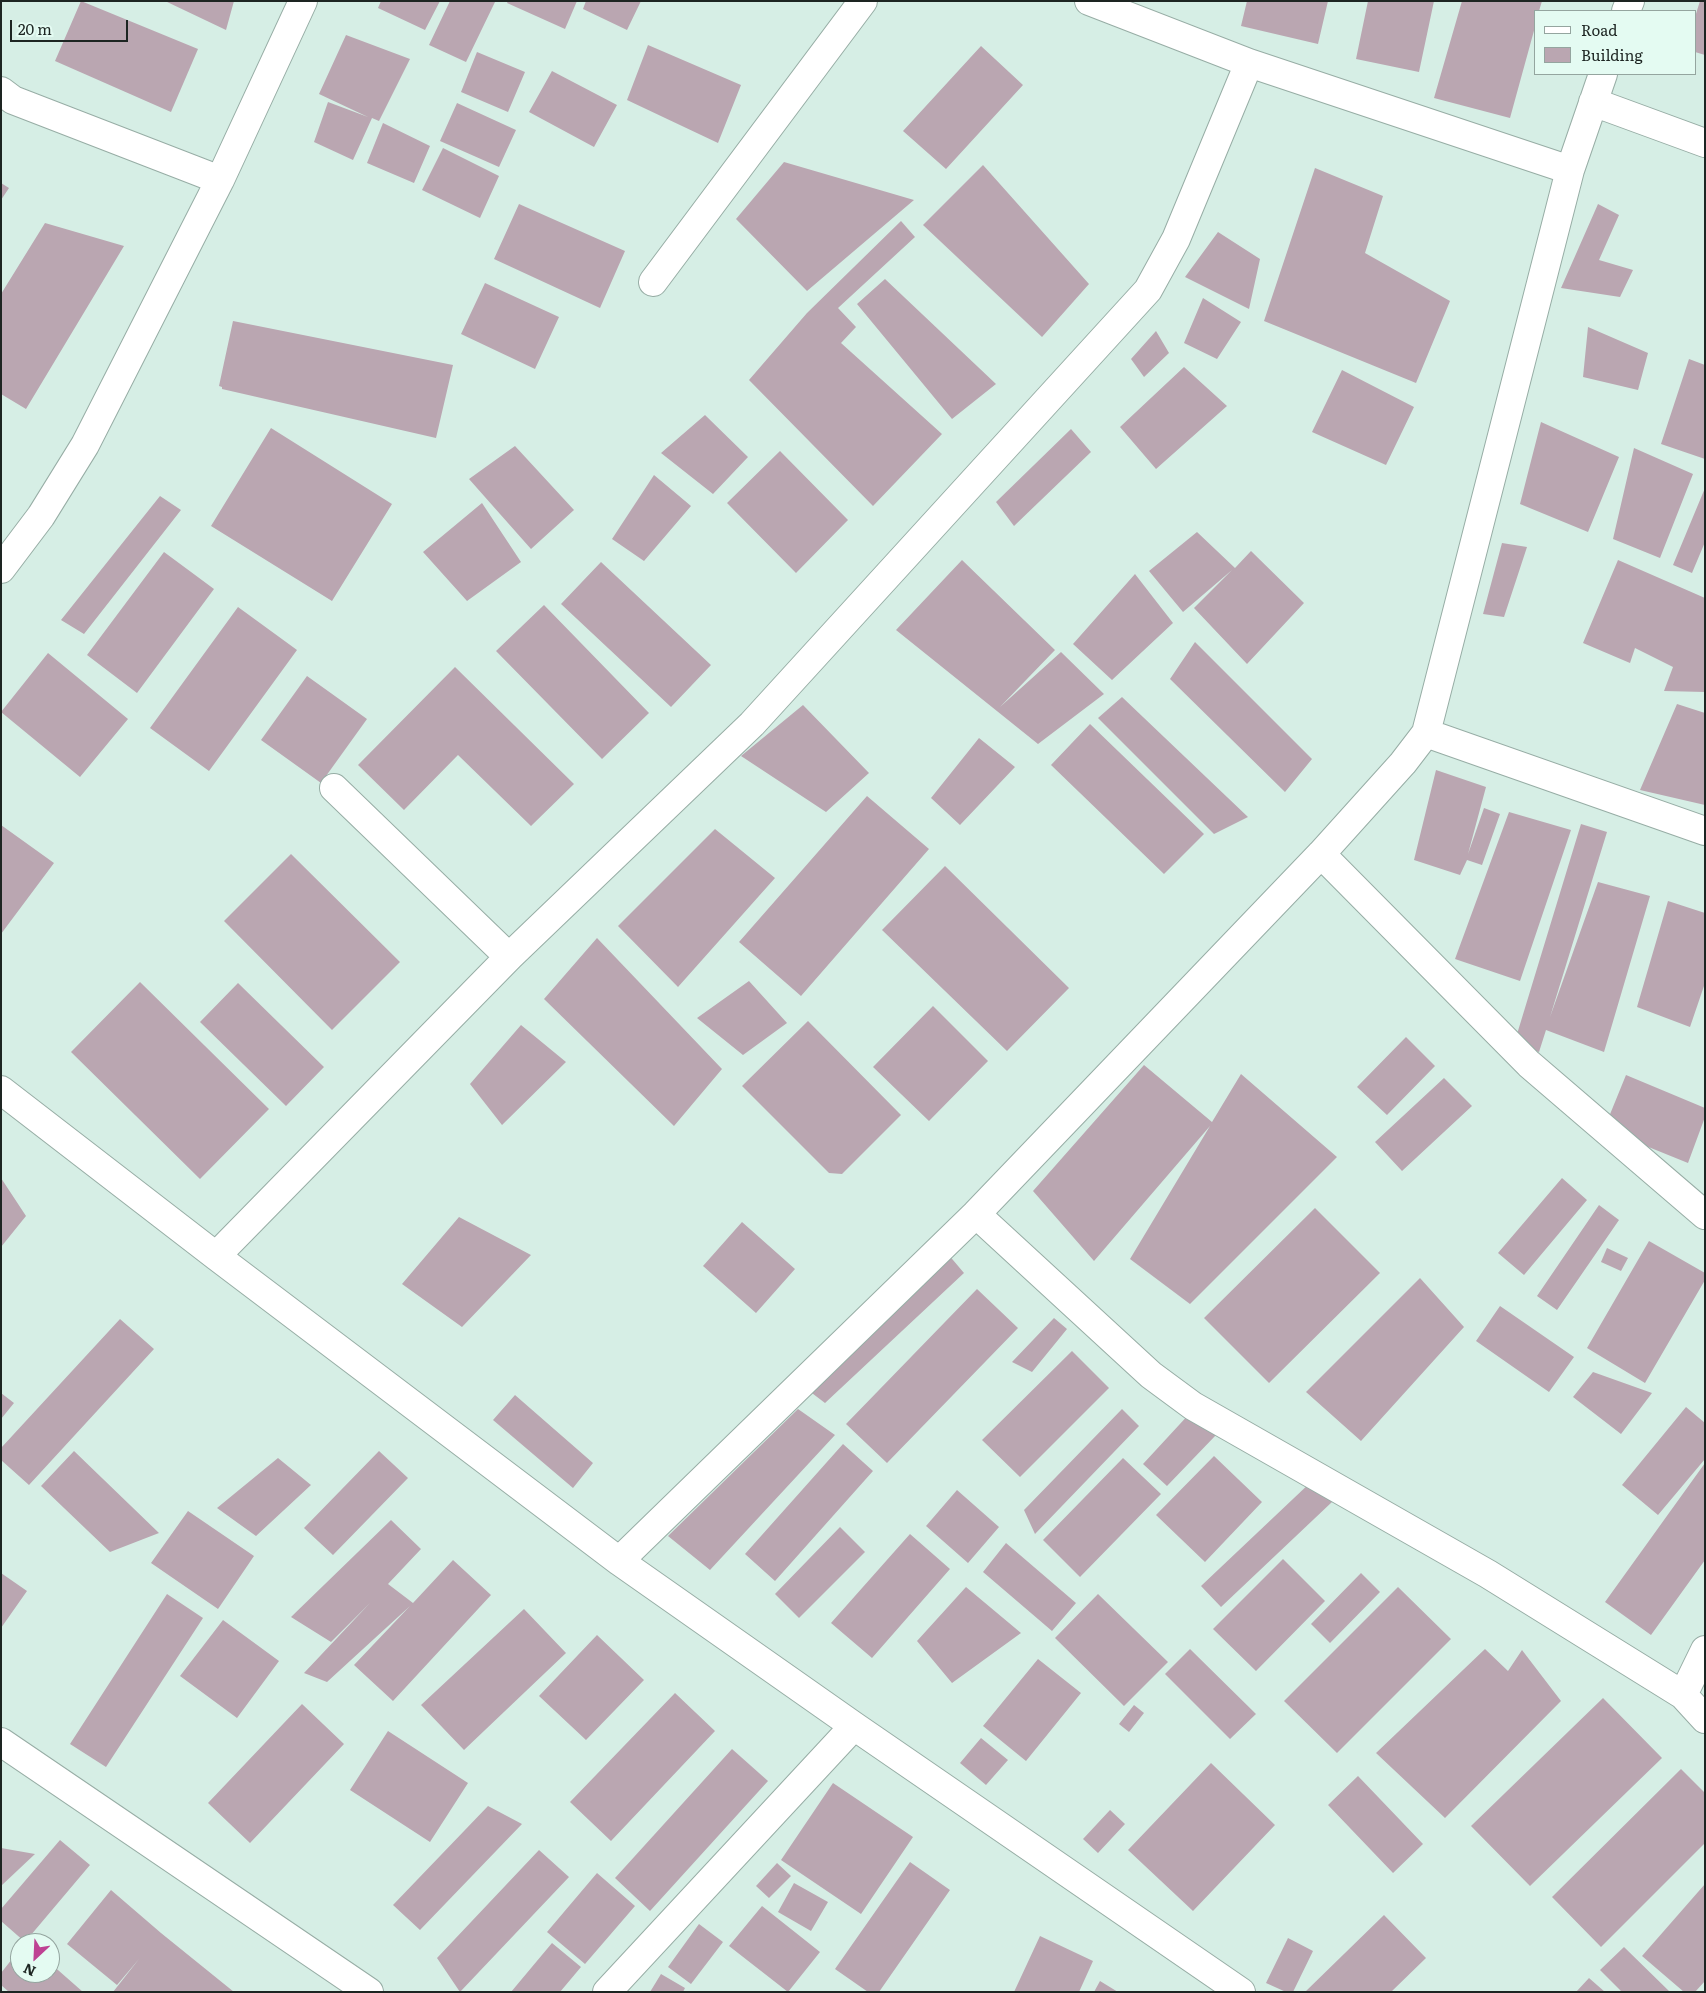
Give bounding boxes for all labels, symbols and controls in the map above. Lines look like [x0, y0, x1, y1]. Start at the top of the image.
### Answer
scale bar [12, 10, 130, 42]
legend [1534, 10, 1696, 75]
text: 20 m [18, 17, 52, 40]
text: Road [1581, 18, 1617, 41]
text: Building [1581, 43, 1643, 66]
north arrow [10, 1933, 60, 1983]
text: N [20, 1959, 39, 1982]

